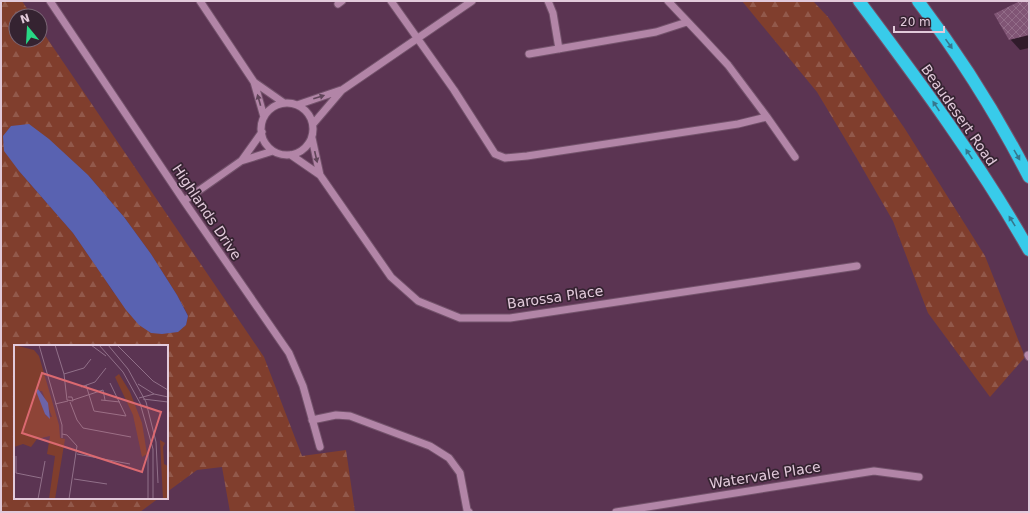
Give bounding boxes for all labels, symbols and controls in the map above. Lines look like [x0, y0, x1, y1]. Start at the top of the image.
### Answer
north arrow [8, 8, 48, 48]
scale bar [894, 8, 944, 34]
text: N [19, 11, 31, 27]
text: 20 m [900, 15, 931, 29]
one-way arrow [945, 39, 953, 49]
street label: Beaudesert Road [918, 61, 1000, 169]
one-way arrow [256, 93, 262, 105]
one-way arrow [314, 94, 326, 100]
one-way arrow [932, 101, 940, 111]
one-way arrow [965, 149, 973, 160]
one-way arrow [1014, 149, 1021, 161]
one-way arrow [313, 150, 319, 163]
street label: Highlands Drive [169, 161, 245, 263]
one-way arrow [1009, 216, 1016, 227]
street label: Barossa Place [506, 282, 604, 312]
inset map [14, 345, 168, 499]
street label: Watervale Place [708, 458, 822, 492]

